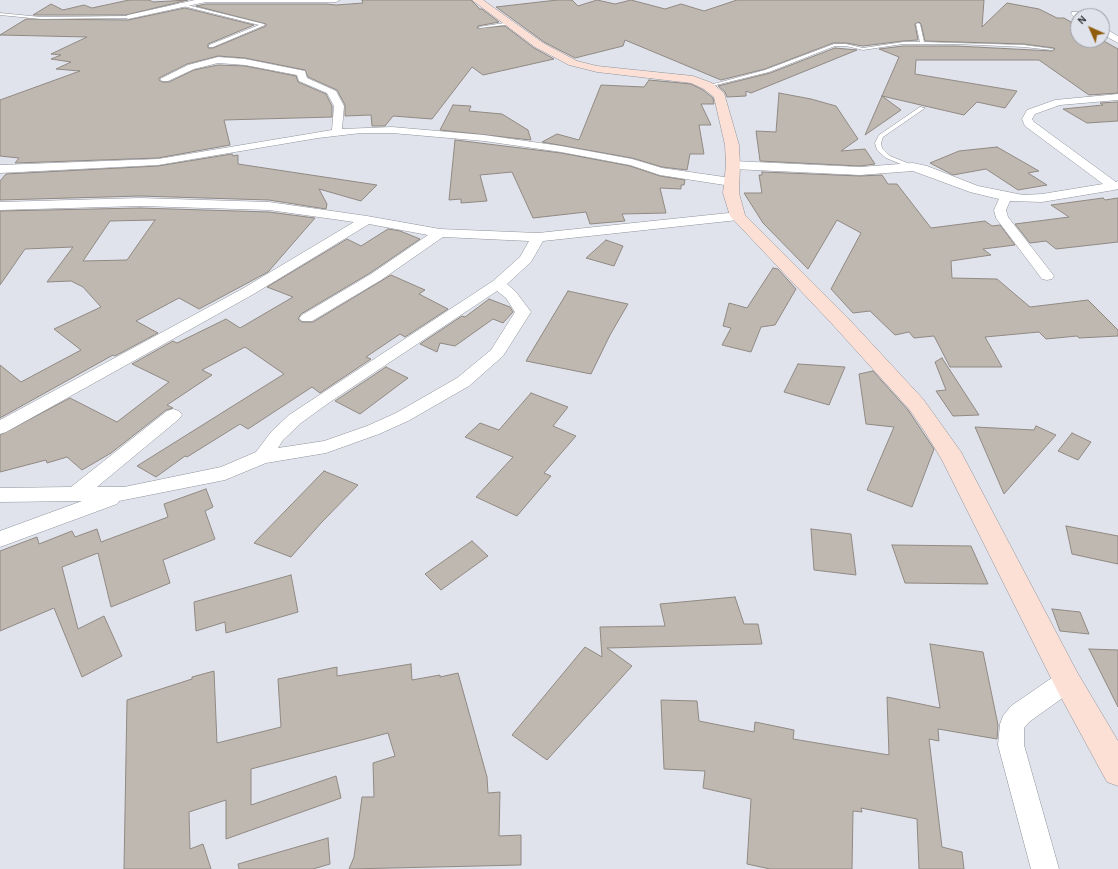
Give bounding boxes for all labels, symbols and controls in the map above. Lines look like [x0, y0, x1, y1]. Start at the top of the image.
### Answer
north arrow [1070, 8, 1110, 48]
text: N [1075, 13, 1088, 26]

